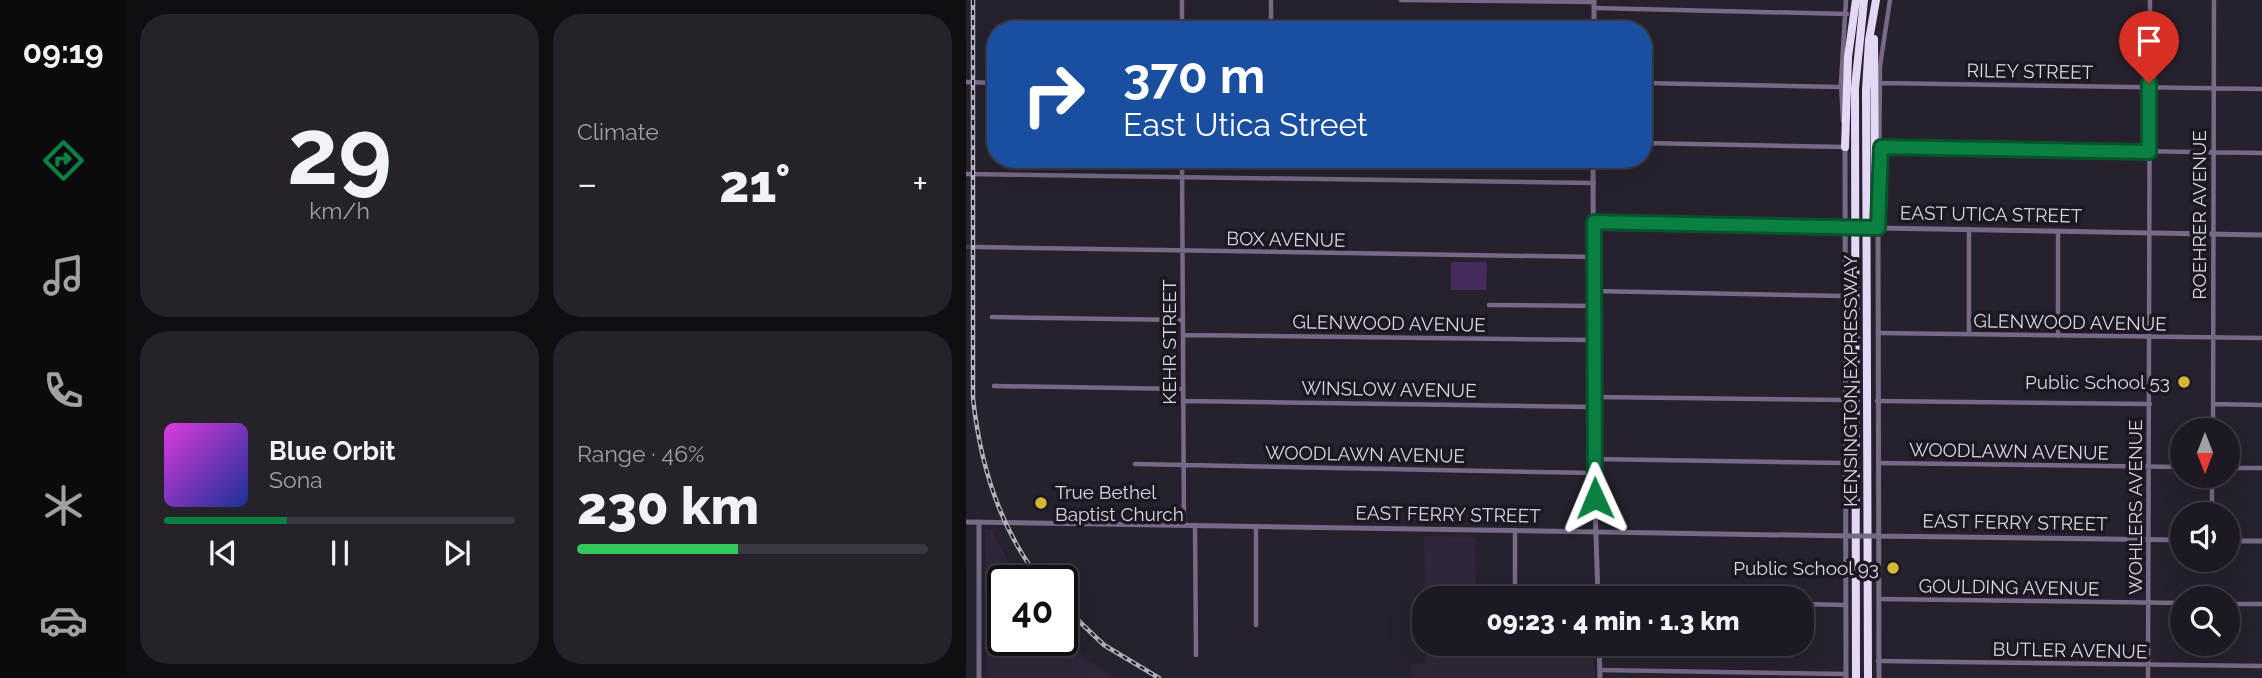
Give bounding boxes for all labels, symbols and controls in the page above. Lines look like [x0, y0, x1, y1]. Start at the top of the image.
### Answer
pin [2119, 11, 2179, 83]
icon: arrive [2130, 22, 2168, 60]
text: 09:19 [22, 33, 104, 70]
text: 370 m [1123, 47, 1265, 104]
icon: right [1008, 49, 1099, 140]
street label: RILEY STREET [1967, 59, 2094, 83]
text: 29 [287, 98, 392, 205]
text: East Utica Street [1123, 106, 1368, 143]
text: Climate [577, 118, 659, 145]
street label: ROEHRER AVENUE [2188, 130, 2210, 300]
icon: directions [39, 136, 88, 185]
text: 21° [719, 153, 790, 214]
text: − [577, 161, 597, 206]
text: + [912, 161, 928, 206]
text: km/h [309, 197, 370, 224]
street label: EAST UTICA STREET [1900, 201, 2083, 227]
street label: BOX AVENUE [1226, 227, 1346, 251]
icon: music [39, 251, 88, 300]
street label: KENSINGTON EXPRESSWAY [1839, 254, 1861, 507]
street label: KEHR STREET [1158, 279, 1180, 405]
street label: GLENWOOD AVENUE [1973, 309, 2167, 335]
street label: GLENWOOD AVENUE [1292, 310, 1486, 336]
icon: phone [39, 366, 88, 415]
place label: Public School 53 [2025, 371, 2170, 393]
marker: Public School 53 [2176, 374, 2192, 390]
street label: WINSLOW AVENUE [1301, 376, 1477, 402]
north arrow [2170, 418, 2240, 488]
map controls [2170, 418, 2240, 656]
street label: WOHLERS AVENUE [2124, 419, 2146, 595]
text: Blue Orbit [269, 436, 396, 466]
street label: WOODLAWN AVENUE [1909, 438, 2109, 464]
text: Range · 46% [577, 440, 704, 467]
street label: WOODLAWN AVENUE [1265, 441, 1465, 467]
position arrow [1558, 461, 1632, 535]
text: Sona [269, 466, 323, 493]
text: 230 km [577, 475, 759, 536]
icon: climate [39, 481, 88, 530]
place label: True Bethel Baptist Church [1055, 481, 1184, 525]
marker: True Bethel Baptist Church [1033, 495, 1049, 511]
street label: EAST FERRY STREET [1355, 501, 1541, 527]
button: sound [2170, 502, 2240, 572]
street label: EAST FERRY STREET [1922, 509, 2108, 535]
icon: previous [204, 534, 242, 572]
icon: pause [321, 534, 359, 572]
icon: next [438, 534, 476, 572]
place label: Public School 93 [1733, 557, 1879, 579]
marker: Public School 93 [1885, 560, 1901, 576]
speed limit sign: 40 [987, 565, 1078, 656]
street label: GOULDING AVENUE [1918, 574, 2100, 600]
button: search [2170, 586, 2240, 656]
icon: car [39, 596, 88, 645]
text: 09:23 · 4 min · 1.3 km [1487, 606, 1739, 636]
street label: BUTLER AVENUE [1992, 638, 2148, 662]

